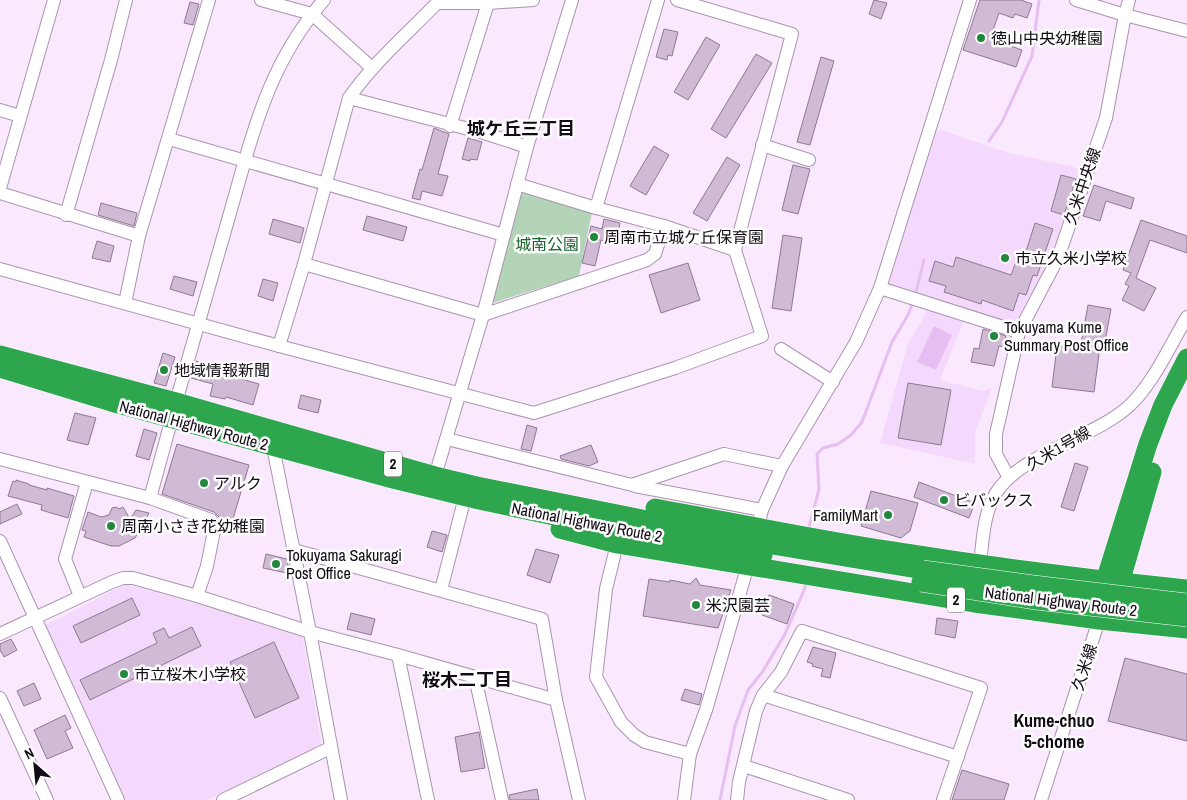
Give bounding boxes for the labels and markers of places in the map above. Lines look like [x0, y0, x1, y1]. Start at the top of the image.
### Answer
place label: 徳山中央幼稚園 [991, 27, 1103, 49]
marker: 徳山中央幼稚園 [975, 32, 987, 44]
place label: 周南市立城ケ丘保育園 [604, 226, 764, 248]
marker: 周南市立城ケ丘保育園 [588, 231, 600, 243]
place label: 市立久米小学校 [1015, 247, 1127, 269]
marker: 市立久米小学校 [999, 252, 1011, 264]
place label: Tokuyama Kume Summary Post Office [1004, 316, 1128, 356]
marker: Tokuyama Kume Summary Post Office [988, 330, 1000, 342]
place label: 地域情報新聞 [174, 359, 270, 381]
marker: 地域情報新聞 [158, 364, 170, 376]
place label: アルク [214, 472, 262, 494]
marker: アルク [198, 477, 210, 489]
place label: ビバックス [954, 489, 1034, 511]
marker: ビバックス [938, 494, 950, 506]
place label: FamilyMart [813, 504, 878, 526]
marker: FamilyMart [882, 509, 894, 521]
place label: 周南小さき花幼稚園 [121, 515, 265, 537]
marker: 周南小さき花幼稚園 [105, 520, 117, 532]
place label: Tokuyama Sakuragi Post Office [286, 544, 402, 584]
marker: Tokuyama Sakuragi Post Office [270, 558, 282, 570]
place label: 米沢園芸 [706, 594, 770, 616]
marker: 米沢園芸 [690, 599, 702, 611]
place label: 市立桜木小学校 [134, 663, 246, 685]
marker: 市立桜木小学校 [118, 668, 130, 680]

